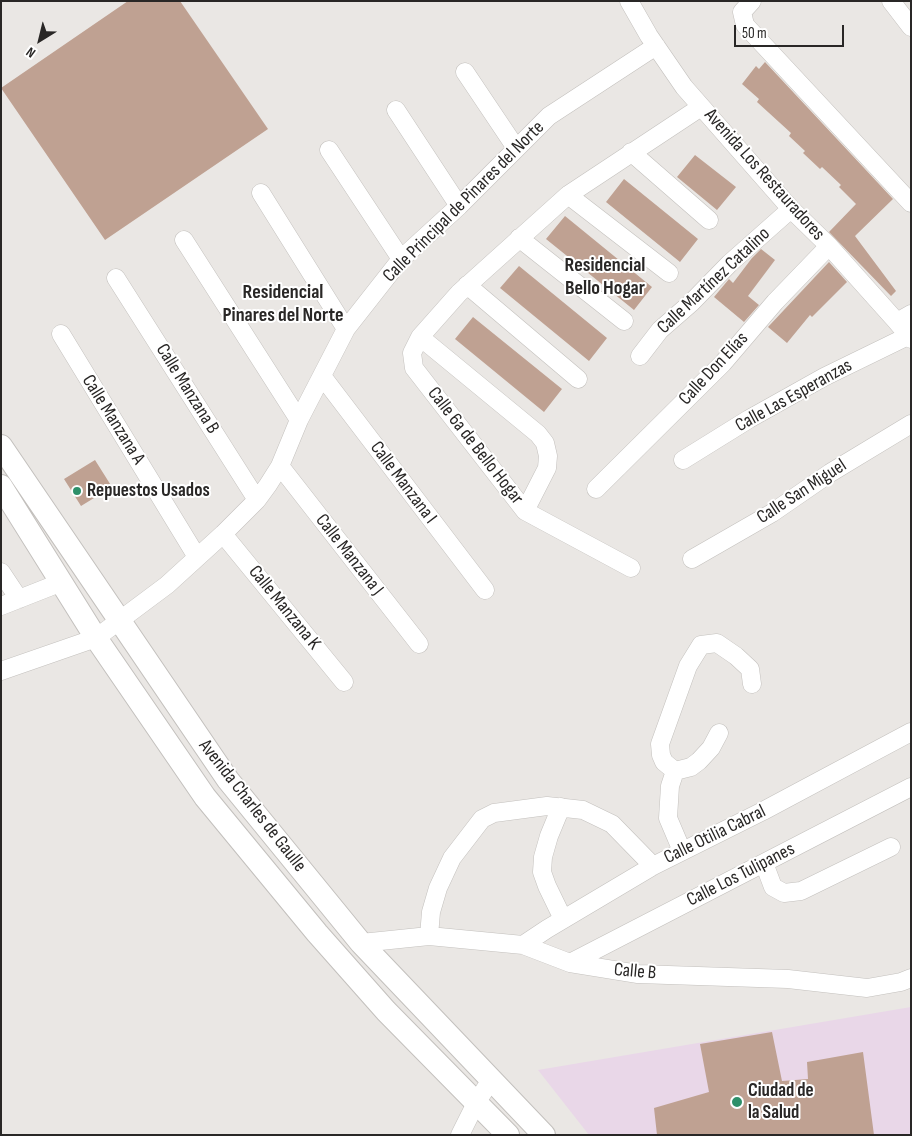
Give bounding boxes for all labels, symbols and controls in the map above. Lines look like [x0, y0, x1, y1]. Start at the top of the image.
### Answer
north arrow [15, 15, 65, 65]
scale bar [737, 15, 847, 47]
text: 50 m [742, 24, 767, 43]
text: N [23, 43, 39, 62]
street label: Avenida Los Restauradores [699, 105, 829, 245]
street label: Calle Principal de Pinares del Norte [379, 117, 549, 287]
street label: Calle Martínez Catalino [653, 223, 775, 339]
district label: Residencial Bello Hogar [565, 254, 645, 301]
district label: Residencial Pinares del Norte [223, 281, 343, 328]
street label: Calle Don Elías [675, 328, 753, 410]
street label: Calle Manzana B [150, 340, 224, 438]
street label: Calle Las Esperanzas [732, 355, 856, 437]
street label: Calle Manzana A [76, 371, 150, 469]
street label: Calle 6a de Bello Hogar [422, 383, 528, 509]
street label: Calle Manzana I [365, 437, 441, 529]
street label: Calle San Miguel [753, 455, 851, 529]
place label: Repuestos Usados [87, 480, 210, 502]
marker: Repuestos Usados [71, 485, 83, 497]
street label: Calle Manzana J [310, 510, 388, 600]
street label: Calle Manzana K [243, 561, 325, 655]
street label: Avenida Charles de Gaulle [193, 735, 311, 877]
street label: Calle Otilia Cabral [660, 801, 770, 869]
street label: Calle Los Tulipanes [683, 838, 799, 912]
street label: Calle B [613, 959, 657, 985]
place label: Ciudad de la Salud [748, 1080, 814, 1124]
marker: Ciudad de la Salud [730, 1095, 744, 1109]

